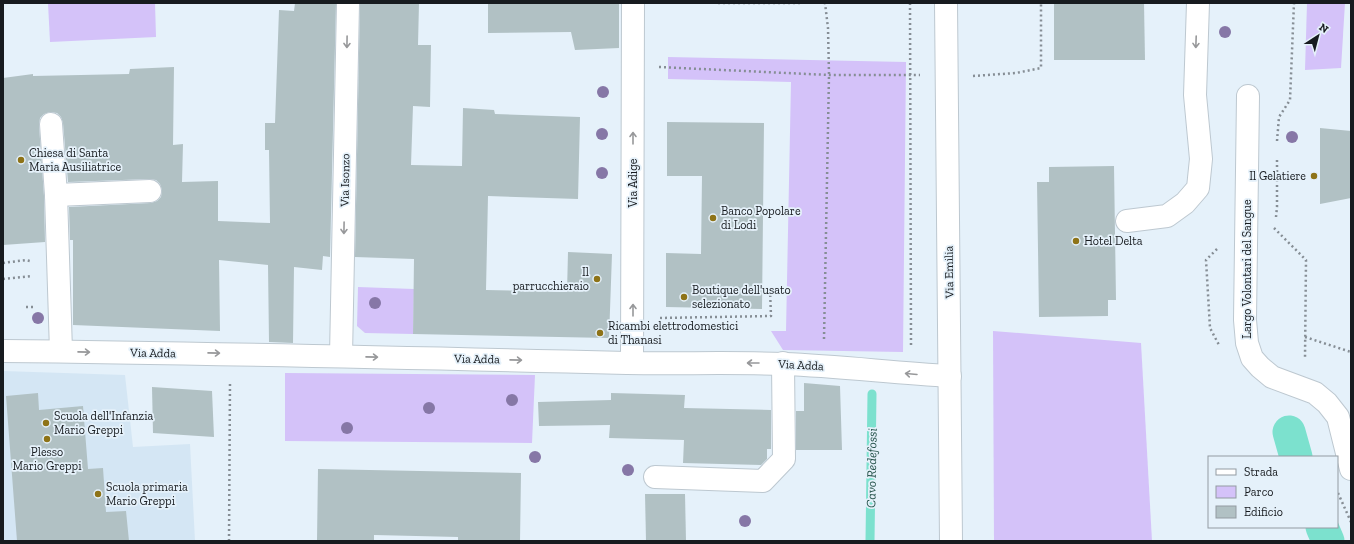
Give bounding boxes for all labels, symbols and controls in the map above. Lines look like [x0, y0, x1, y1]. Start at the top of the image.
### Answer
north arrow [1298, 16, 1338, 56]
text: N [1316, 21, 1331, 36]
one-way arrow [343, 35, 351, 48]
one-way arrow [1193, 35, 1200, 48]
one-way arrow [629, 132, 637, 145]
place label: Chiesa di Santa Maria Ausiliatrice [29, 146, 121, 174]
street label: Via Isonzo [338, 153, 352, 208]
marker: Chiesa di Santa Maria Ausiliatrice [16, 155, 26, 165]
street label: Via Adige [626, 158, 640, 208]
place label: Il Gelatiere [1249, 169, 1306, 183]
marker: Il Gelatiere [1309, 171, 1319, 181]
street label: Largo Volontari del Sangue [1240, 199, 1254, 339]
place label: Banco Popolare di Lodi [721, 204, 801, 232]
marker: Banco Popolare di Lodi [708, 213, 718, 223]
one-way arrow [340, 221, 348, 234]
place label: Hotel Delta [1084, 234, 1143, 248]
marker: Hotel Delta [1071, 236, 1081, 246]
street label: Via Emilia [942, 245, 956, 299]
place label: Il parrucchieraio [513, 265, 589, 293]
marker: Il parrucchieraio [592, 274, 602, 284]
place label: Boutique dell'usato selezionato [692, 283, 791, 311]
marker: Boutique dell'usato selezionato [679, 292, 689, 302]
one-way arrow [629, 304, 637, 317]
place label: Ricambi elettrodomestici di Thanasi [608, 319, 739, 347]
marker: Ricambi elettrodomestici di Thanasi [595, 328, 605, 338]
street label: Via Adda [129, 346, 176, 360]
one-way arrow [77, 348, 90, 356]
one-way arrow [207, 350, 220, 357]
street label: Via Adda [453, 352, 500, 366]
one-way arrow [365, 353, 378, 360]
one-way arrow [509, 356, 522, 364]
street label: Via Adda [777, 357, 824, 373]
one-way arrow [747, 359, 760, 367]
one-way arrow [905, 370, 918, 377]
place label: Scuola dell'Infanzia Mario Greppi [54, 409, 154, 437]
marker: Scuola dell'Infanzia Mario Greppi [41, 418, 51, 428]
water label: Cavo Redefossi [863, 428, 880, 508]
marker: Plesso Mario Greppi [42, 434, 52, 444]
place label: Plesso Mario Greppi [12, 445, 82, 473]
legend [1208, 456, 1338, 528]
text: Strada [1244, 465, 1278, 479]
place label: Scuola primaria Mario Greppi [106, 480, 188, 508]
text: Parco [1244, 485, 1273, 499]
marker: Scuola primaria Mario Greppi [93, 489, 103, 499]
text: Edificio [1244, 505, 1283, 519]

